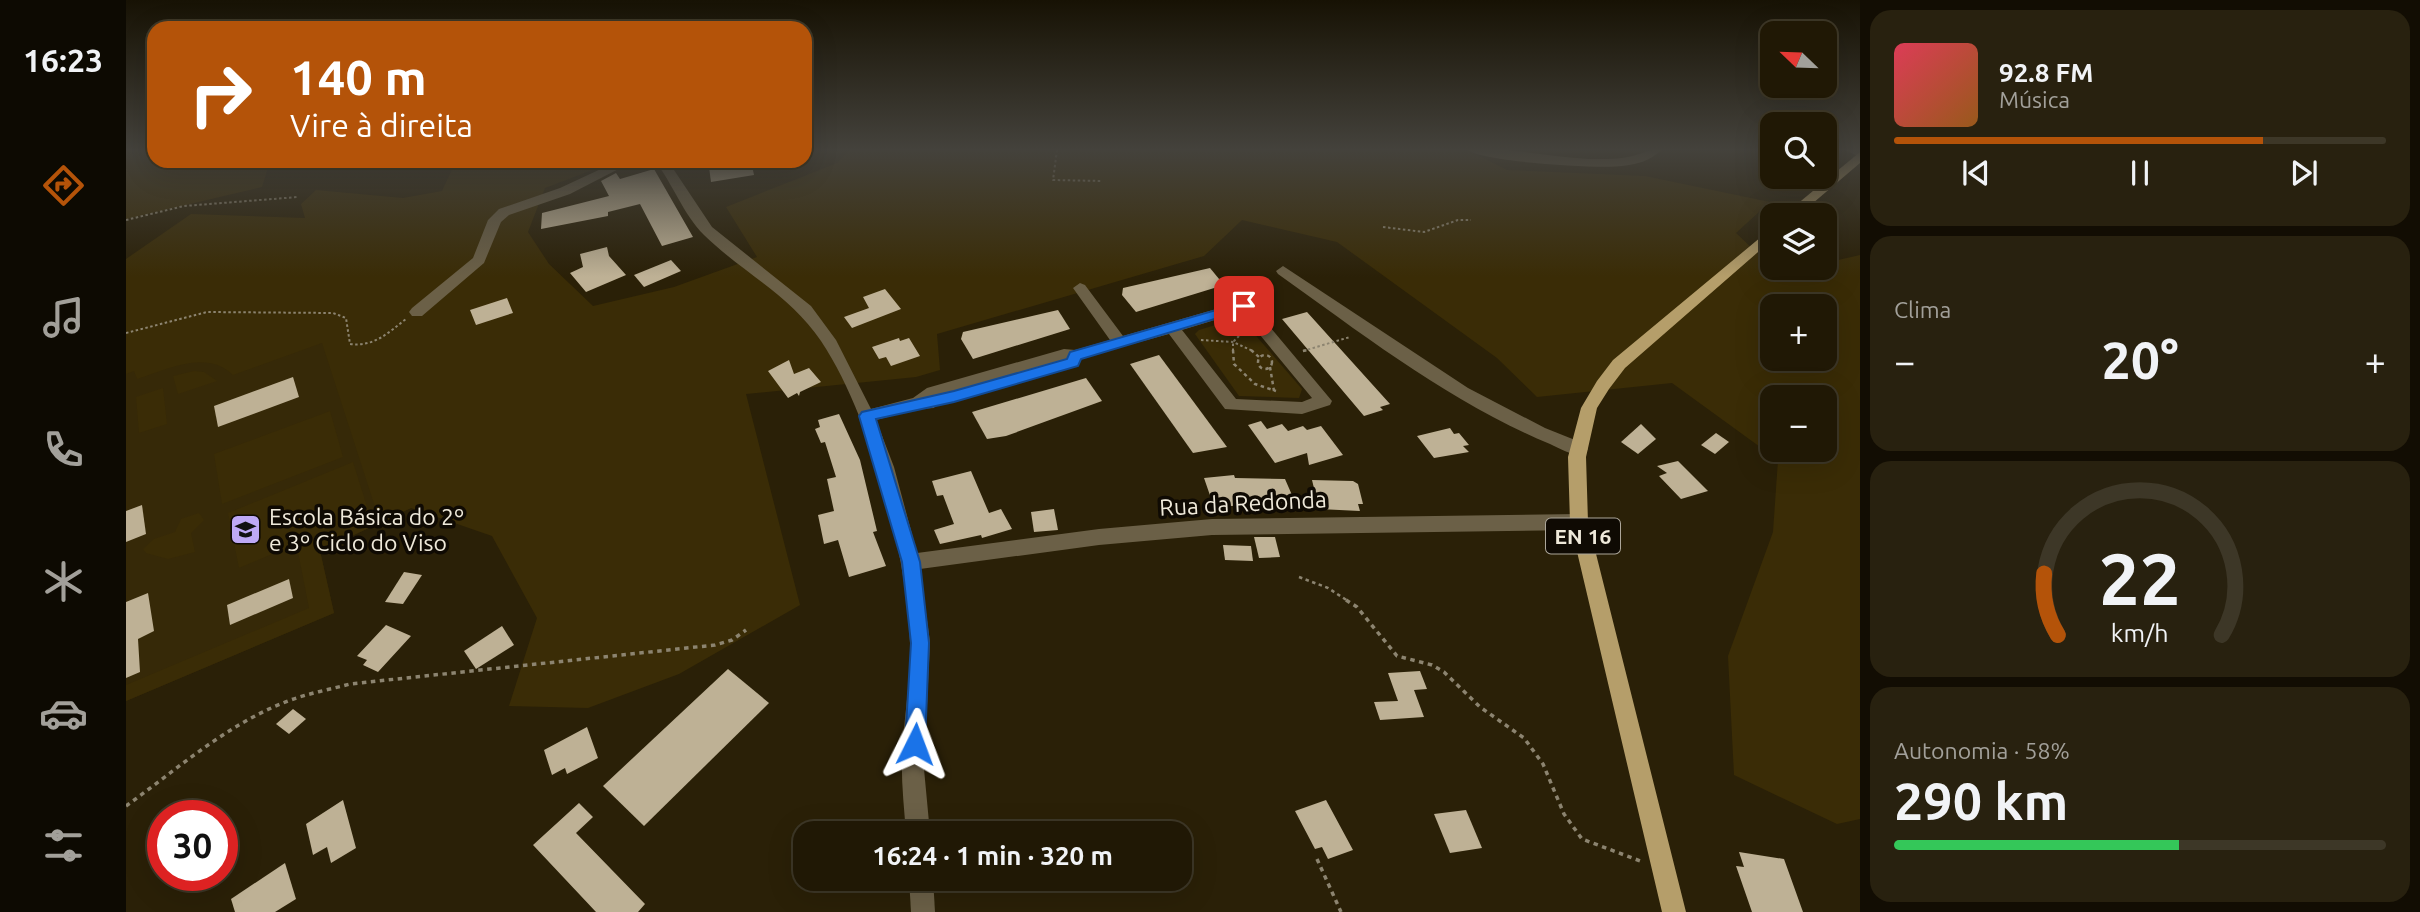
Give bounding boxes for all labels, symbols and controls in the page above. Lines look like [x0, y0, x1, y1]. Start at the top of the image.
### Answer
north arrow [1760, 21, 1838, 98]
map controls [1760, 21, 1837, 462]
text: 16:23 [23, 42, 103, 78]
icon: right [175, 49, 266, 140]
text: 140 m [290, 49, 427, 104]
text: 92.8 FM [1999, 58, 2093, 87]
text: Música [1999, 87, 2070, 112]
text: Vire à direita [290, 107, 473, 143]
button: search [1760, 112, 1837, 189]
icon: previous [1957, 154, 1995, 192]
icon: pause [2121, 154, 2159, 192]
icon: next [2285, 154, 2323, 192]
icon: directions [39, 161, 88, 210]
button: layers [1760, 203, 1837, 280]
pin [1214, 276, 1274, 336]
icon: arrive [1225, 287, 1263, 325]
icon: music [39, 293, 88, 342]
button: + [1760, 294, 1837, 371]
text: Clima [1894, 297, 1951, 322]
text: 20° [2101, 331, 2179, 389]
text: − [1894, 340, 1915, 382]
text: + [2365, 340, 2386, 382]
button: − [1760, 385, 1837, 462]
icon: phone [39, 425, 88, 474]
street label: Rua da Redonda [1159, 486, 1327, 520]
place label: Escola Básica do 2º e 3º Ciclo do Viso [269, 504, 464, 555]
school or university icon: Escola Básica do 2º e 3º Ciclo do Viso [229, 512, 263, 546]
road number: EN 16 [1546, 518, 1620, 554]
text: 22 [2099, 537, 2181, 619]
icon: climate [39, 557, 88, 606]
text: km/h [2111, 619, 2169, 647]
icon: car [39, 689, 88, 738]
position arrow [878, 707, 952, 781]
text: Autonomia · 58% [1894, 738, 2070, 763]
text: 290 km [1894, 772, 2068, 830]
speed limit sign: 30 [147, 800, 238, 891]
icon: filters [39, 821, 88, 870]
text: 16:24 · 1 min · 320 m [872, 841, 1113, 870]

